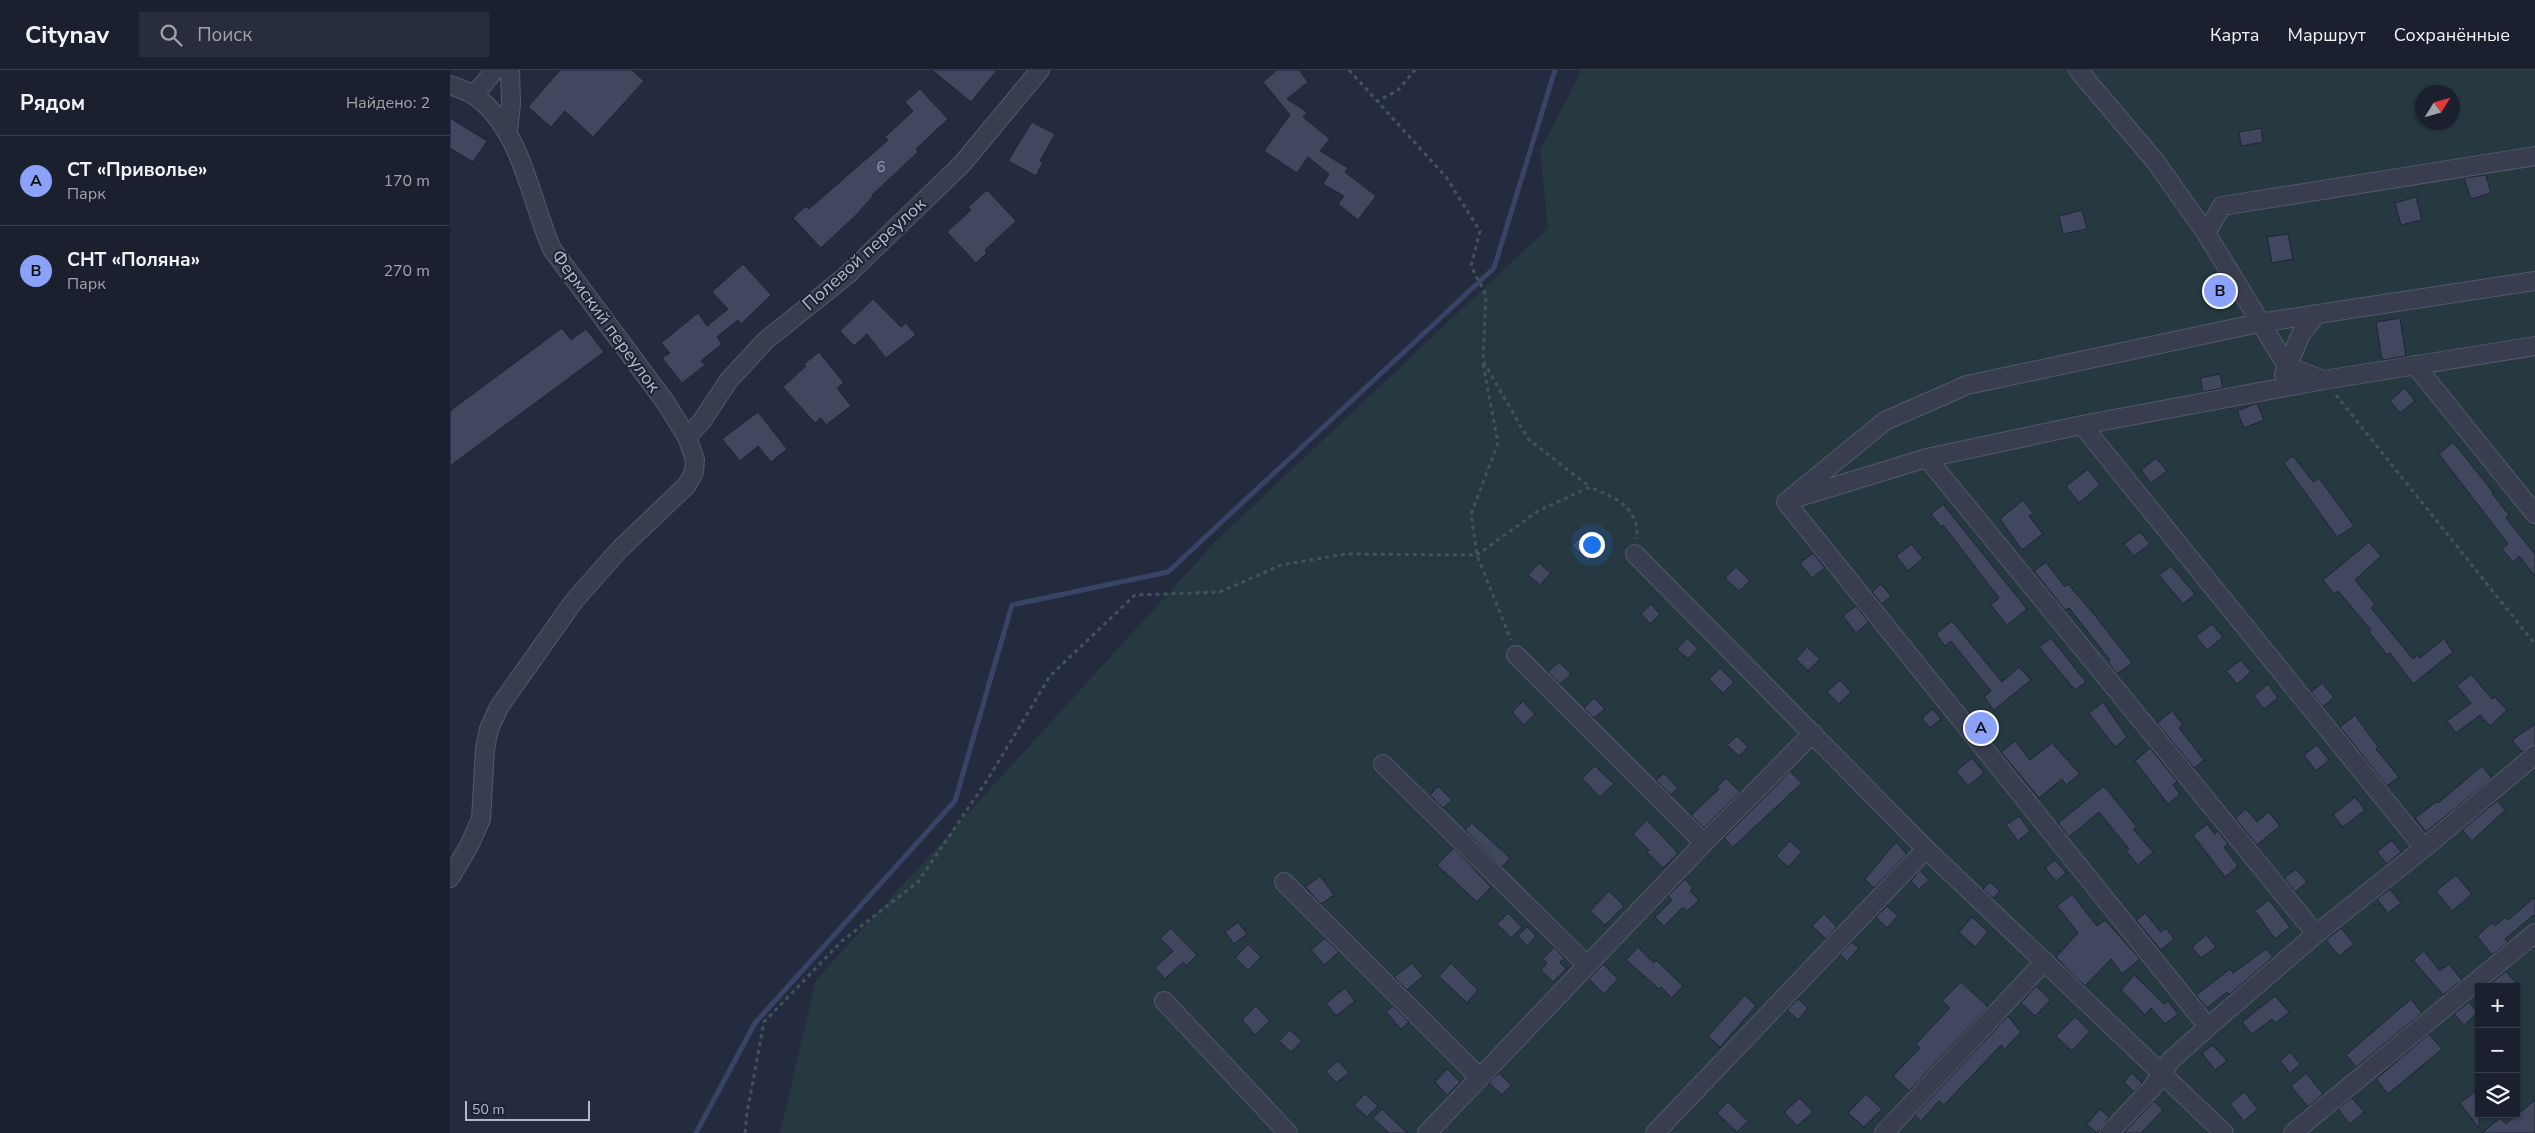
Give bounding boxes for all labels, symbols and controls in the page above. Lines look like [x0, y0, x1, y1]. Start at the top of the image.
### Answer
search box [139, 12, 489, 57]
text: Citynav [25, 19, 109, 51]
icon: search [157, 21, 185, 49]
text: Поиск [197, 22, 252, 48]
text: Карта [2210, 23, 2260, 47]
text: Маршрут [2288, 23, 2366, 47]
text: Сохранённые [2394, 23, 2510, 47]
north arrow [2415, 85, 2460, 130]
text: Рядом [20, 89, 85, 117]
text: Найдено: 2 [346, 92, 430, 114]
text: СТ «Приволье» [67, 157, 207, 183]
house number: 6 [876, 157, 886, 177]
text: A [30, 170, 42, 192]
text: 170 m [383, 170, 430, 192]
text: Парк [67, 183, 106, 205]
street label: Полевой переулок [797, 192, 931, 316]
street label: Фермский переулок [546, 245, 666, 397]
text: СНТ «Поляна» [67, 247, 200, 273]
text: B [30, 260, 42, 282]
text: 270 m [383, 260, 430, 282]
pin: B [2204, 272, 2236, 310]
text: Парк [67, 273, 106, 295]
your location [1579, 532, 1605, 558]
pin: A [1965, 709, 1997, 747]
map controls [2475, 983, 2520, 1118]
button: + [2475, 983, 2520, 1028]
button: − [2475, 1028, 2520, 1073]
button: layers [2475, 1073, 2520, 1118]
scale bar [465, 1098, 590, 1121]
text: 50 m [472, 1100, 504, 1119]

